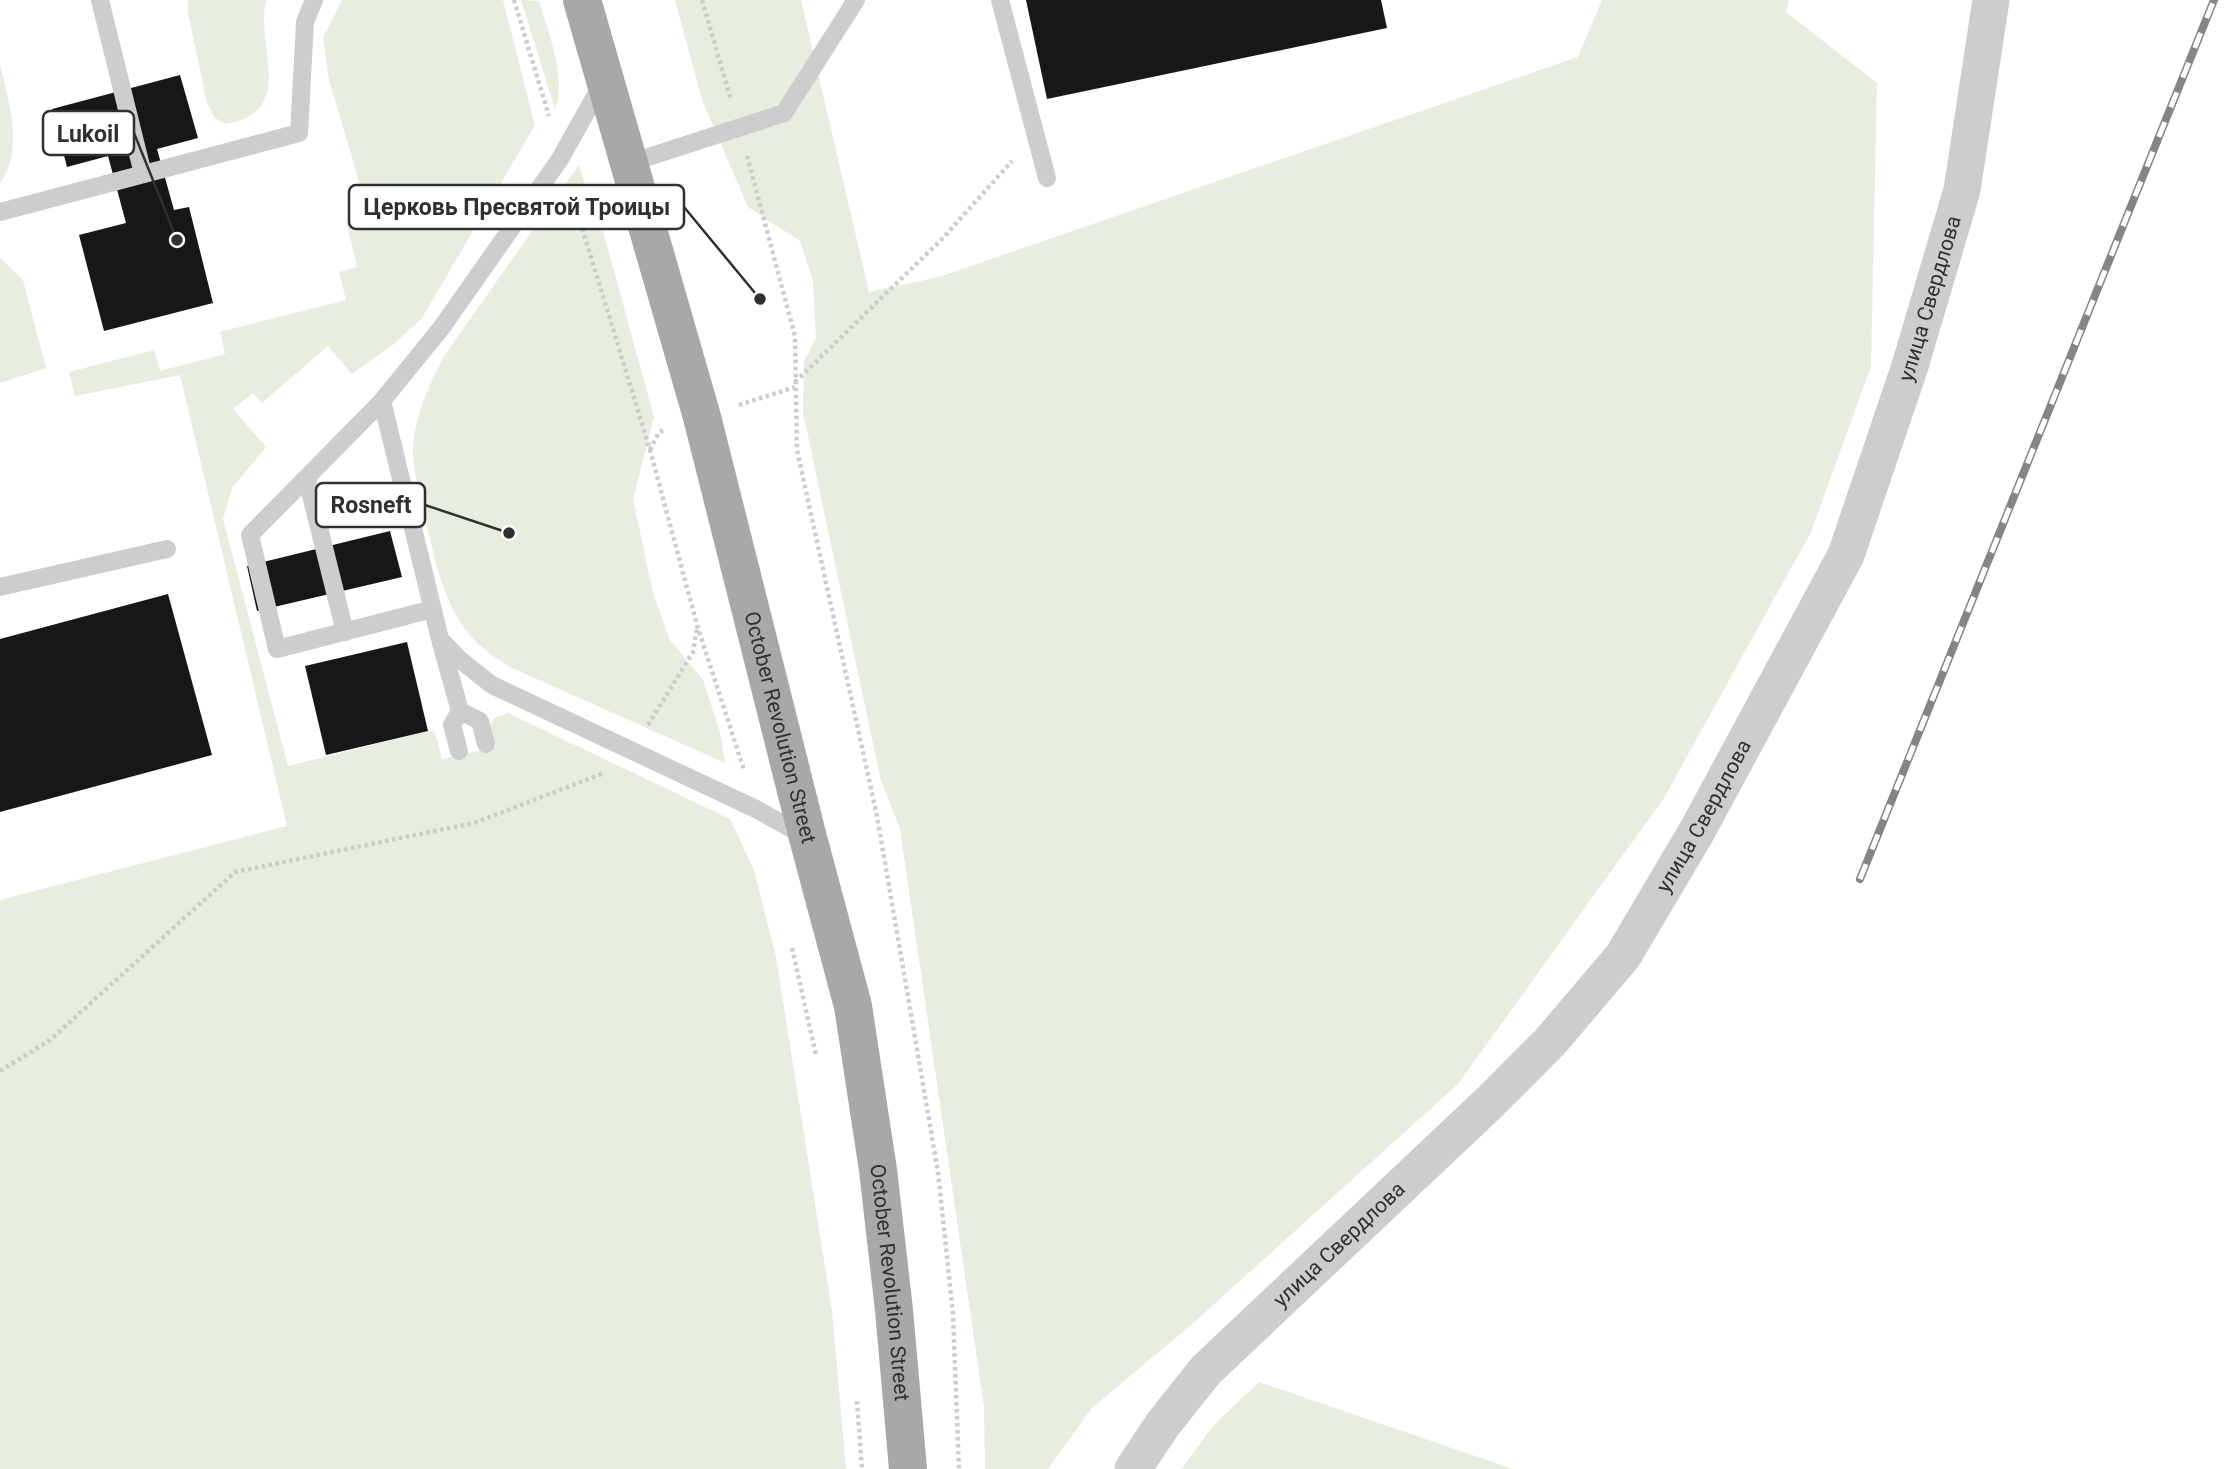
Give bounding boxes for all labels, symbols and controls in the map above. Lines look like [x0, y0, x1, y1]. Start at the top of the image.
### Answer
callout: Lukoil [43, 111, 134, 155]
text: Lukoil [57, 121, 119, 148]
callout: Церковь Пресвятой Троицы [349, 185, 684, 229]
text: Церковь Пресвятой Троицы [364, 194, 670, 221]
street label: улица Свердлова [1894, 213, 1966, 385]
callout: Rosneft [316, 483, 425, 527]
text: Rosneft [331, 492, 412, 519]
street label: October Revolution Street [739, 609, 821, 846]
street label: улица Свердлова [1651, 735, 1756, 897]
street label: October Revolution Street [865, 1163, 914, 1402]
street label: улица Свердлова [1268, 1177, 1410, 1312]

